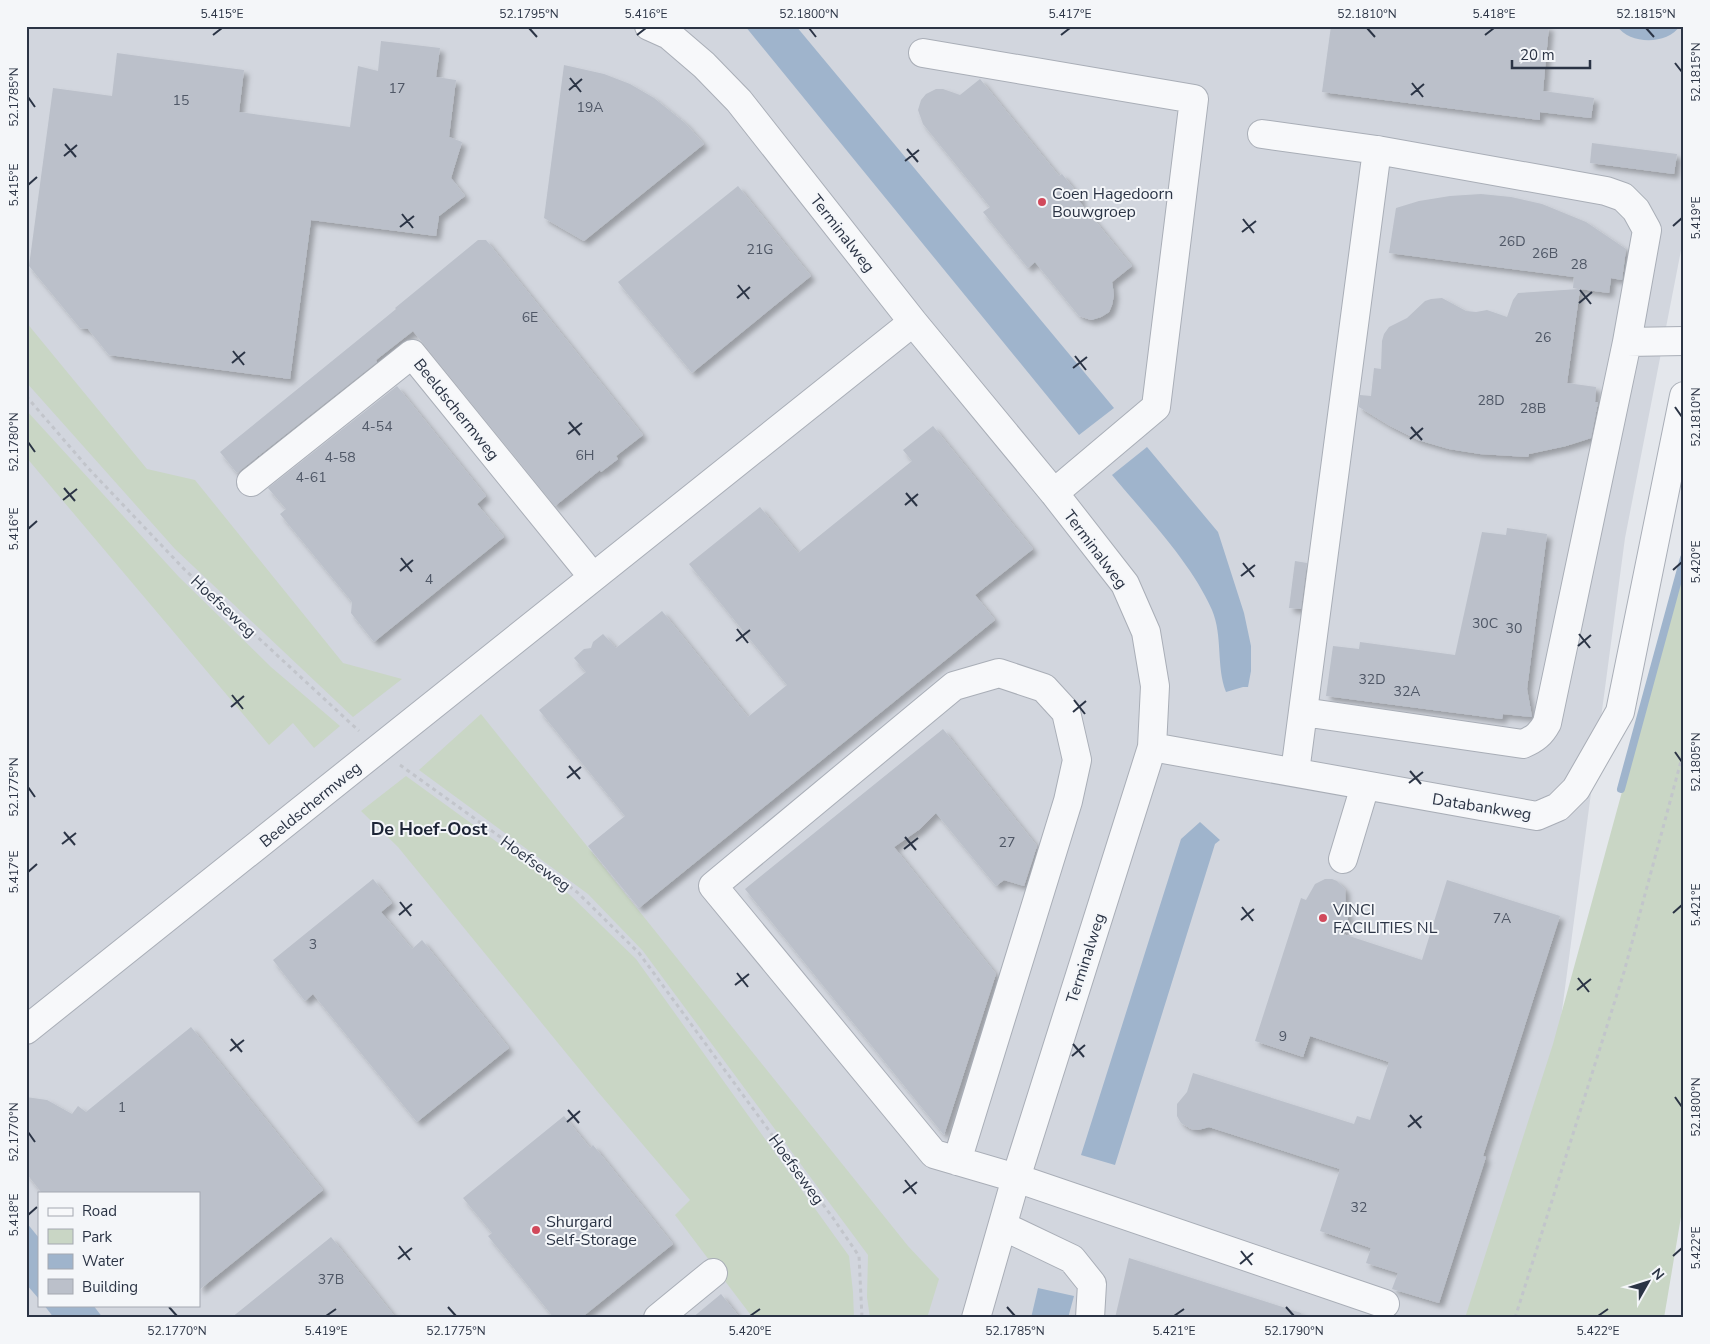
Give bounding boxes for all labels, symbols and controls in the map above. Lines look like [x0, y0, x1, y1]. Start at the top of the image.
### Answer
text: 5.415°E [201, 6, 243, 22]
text: 52.1795°N [499, 6, 559, 22]
text: 5.416°E [625, 6, 667, 22]
text: 52.1800°N [779, 6, 839, 22]
text: 5.417°E [1049, 6, 1091, 22]
text: 52.1810°N [1337, 6, 1397, 22]
text: 5.418°E [1473, 6, 1515, 22]
text: 52.1815°N [1616, 6, 1676, 22]
scale bar [1512, 38, 1590, 70]
text: 52.1815°N [1688, 42, 1704, 102]
text: 20 m [1520, 45, 1555, 65]
text: 52.1785°N [6, 67, 22, 127]
house number: 17 [389, 79, 405, 98]
house number: 15 [173, 91, 189, 110]
house number: 19A [576, 98, 604, 117]
text: 5.415°E [6, 164, 22, 206]
place label: Coen Hagedoorn Bouwgroep [1052, 183, 1173, 223]
street label: Terminalweg [805, 190, 880, 277]
marker: Coen Hagedoorn Bouwgroep [1036, 196, 1048, 208]
text: 5.419°E [1688, 197, 1704, 239]
house number: 26D [1498, 232, 1526, 251]
house number: 21G [747, 240, 773, 259]
house number: 26B [1532, 244, 1558, 263]
house number: 28 [1571, 255, 1587, 274]
house number: 6E [522, 308, 538, 327]
house number: 26 [1535, 328, 1551, 347]
street label: Beeldschermweg [408, 354, 504, 465]
text: 52.1810°N [1688, 387, 1704, 447]
house number: 28D [1477, 391, 1505, 410]
house number: 28B [1520, 399, 1546, 418]
text: 52.1780°N [6, 412, 22, 472]
house number: 4-54 [361, 417, 393, 436]
house number: 6H [575, 446, 595, 465]
house number: 4-58 [324, 448, 356, 467]
house number: 4-61 [295, 468, 327, 487]
street label: Terminalweg [1058, 506, 1132, 594]
text: 5.416°E [6, 508, 22, 550]
text: 5.420°E [1688, 541, 1704, 583]
house number: 4 [425, 570, 433, 589]
street label: Hoefseweg [186, 571, 261, 643]
house number: 30C [1472, 614, 1498, 633]
house number: 30 [1506, 619, 1522, 638]
house number: 32D [1358, 670, 1386, 689]
house number: 32A [1393, 682, 1421, 701]
text: 52.1805°N [1688, 732, 1704, 792]
text: 52.1775°N [6, 757, 22, 817]
street label: Beeldschermweg [255, 757, 366, 853]
street label: Databankweg [1431, 788, 1533, 826]
district label: De Hoef-Oost [371, 817, 487, 841]
street label: Hoefseweg [496, 831, 575, 897]
house number: 27 [999, 833, 1015, 852]
text: 5.417°E [6, 851, 22, 893]
text: 5.421°E [1688, 884, 1704, 926]
place label: VINCI FACILITIES NL [1332, 899, 1438, 939]
house number: 7A [1493, 909, 1511, 928]
street label: Terminalweg [1061, 910, 1111, 1006]
marker: VINCI FACILITIES NL [1317, 912, 1329, 924]
house number: 3 [309, 935, 317, 954]
house number: 9 [1279, 1027, 1287, 1046]
text: 52.1800°N [1688, 1077, 1704, 1137]
house number: 1 [118, 1098, 126, 1117]
text: 52.1770°N [6, 1102, 22, 1162]
street label: Hoefseweg [763, 1130, 829, 1209]
legend [38, 1192, 200, 1306]
text: 5.418°E [6, 1194, 22, 1236]
house number: 32 [1351, 1198, 1367, 1217]
text: Road [82, 1201, 117, 1221]
place label: Shurgard Self-Storage [546, 1211, 637, 1251]
marker: Shurgard Self-Storage [530, 1224, 542, 1236]
text: Park [82, 1227, 112, 1247]
text: 5.422°E [1688, 1227, 1704, 1269]
text: Water [82, 1251, 125, 1271]
north arrow [1622, 1256, 1672, 1306]
text: N [1647, 1264, 1668, 1284]
house number: 37B [318, 1270, 344, 1289]
text: Building [82, 1277, 138, 1297]
text: 52.1770°N [147, 1323, 207, 1339]
text: 5.419°E [305, 1323, 347, 1339]
text: 52.1775°N [426, 1323, 486, 1339]
text: 5.420°E [729, 1323, 771, 1339]
text: 52.1785°N [985, 1323, 1045, 1339]
text: 5.421°E [1153, 1323, 1195, 1339]
text: 52.1790°N [1264, 1323, 1324, 1339]
text: 5.422°E [1577, 1323, 1619, 1339]

